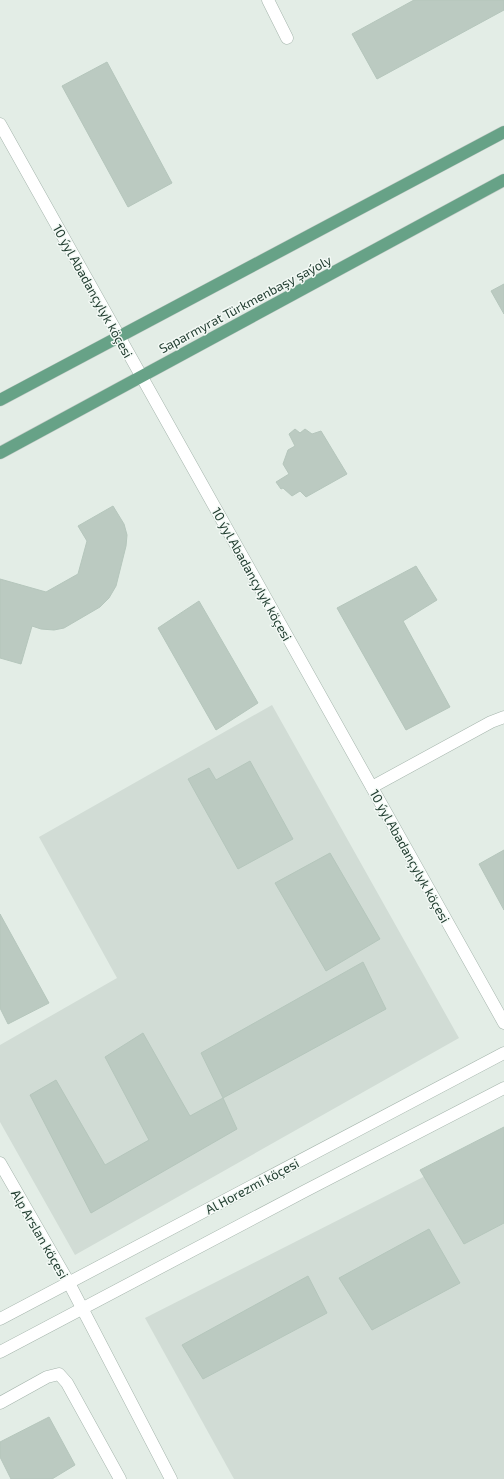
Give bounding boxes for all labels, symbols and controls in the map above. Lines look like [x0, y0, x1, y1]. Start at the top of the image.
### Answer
street label: 10 ýyl Abadançylyk köçesi [49, 221, 136, 361]
street label: Saparmyrat Türkmenbaşy şaýoly [156, 252, 335, 357]
street label: 10 ýyl Abadançylyk köçesi [208, 504, 295, 644]
street label: 10 ýyl Abadançylyk köçesi [366, 786, 453, 926]
street label: Al Horezmi köçesi [202, 1155, 302, 1218]
street label: Alp Arslan köçesi [7, 1187, 72, 1282]

